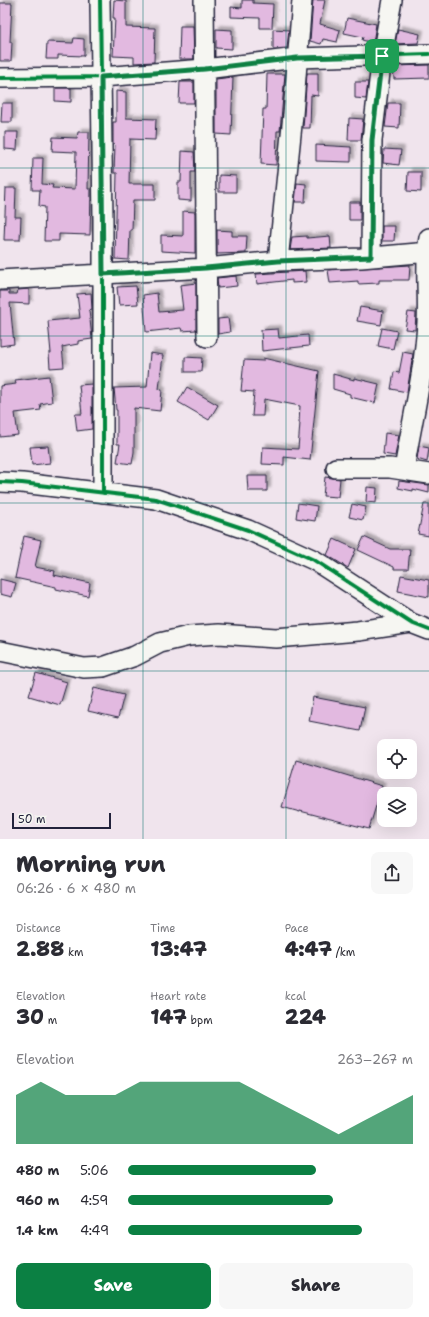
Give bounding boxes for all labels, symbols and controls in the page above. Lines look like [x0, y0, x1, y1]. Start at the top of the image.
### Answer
pin [365, 39, 399, 73]
icon: arrive [371, 45, 393, 67]
map controls [377, 739, 417, 827]
button: locate [377, 739, 417, 779]
button: layers [377, 787, 417, 827]
scale bar [12, 811, 111, 830]
text: 50 m [18, 812, 46, 827]
text: Morning run [16, 850, 166, 879]
button: share [371, 852, 413, 894]
text: 06:26 · 6 × 480 m [16, 880, 136, 897]
text: Distance [16, 921, 61, 936]
text: Time [150, 921, 176, 936]
text: Pace [285, 921, 309, 936]
text: 2.88 [16, 936, 64, 962]
text: 13:47 [150, 936, 207, 962]
text: 4:47 [285, 936, 332, 962]
text: km [64, 945, 84, 960]
text: /km [332, 945, 355, 960]
text: Elevation [16, 989, 65, 1004]
text: Heart rate [150, 989, 206, 1004]
text: kcal [285, 989, 306, 1004]
text: 30 [16, 1004, 44, 1030]
text: 147 [150, 1004, 187, 1030]
text: 224 [285, 1004, 326, 1030]
text: m [44, 1013, 57, 1028]
text: bpm [187, 1013, 213, 1028]
text: Elevation [16, 1051, 74, 1068]
text: 263–267 m [337, 1051, 413, 1068]
text: 480 m [16, 1162, 59, 1179]
text: 5:06 [80, 1162, 109, 1179]
text: 960 m [16, 1192, 59, 1209]
text: 4:59 [80, 1192, 108, 1209]
text: 1.4 km [16, 1222, 58, 1239]
text: 4:49 [80, 1222, 109, 1239]
button: Save [16, 1263, 211, 1309]
button: Share [219, 1263, 413, 1309]

